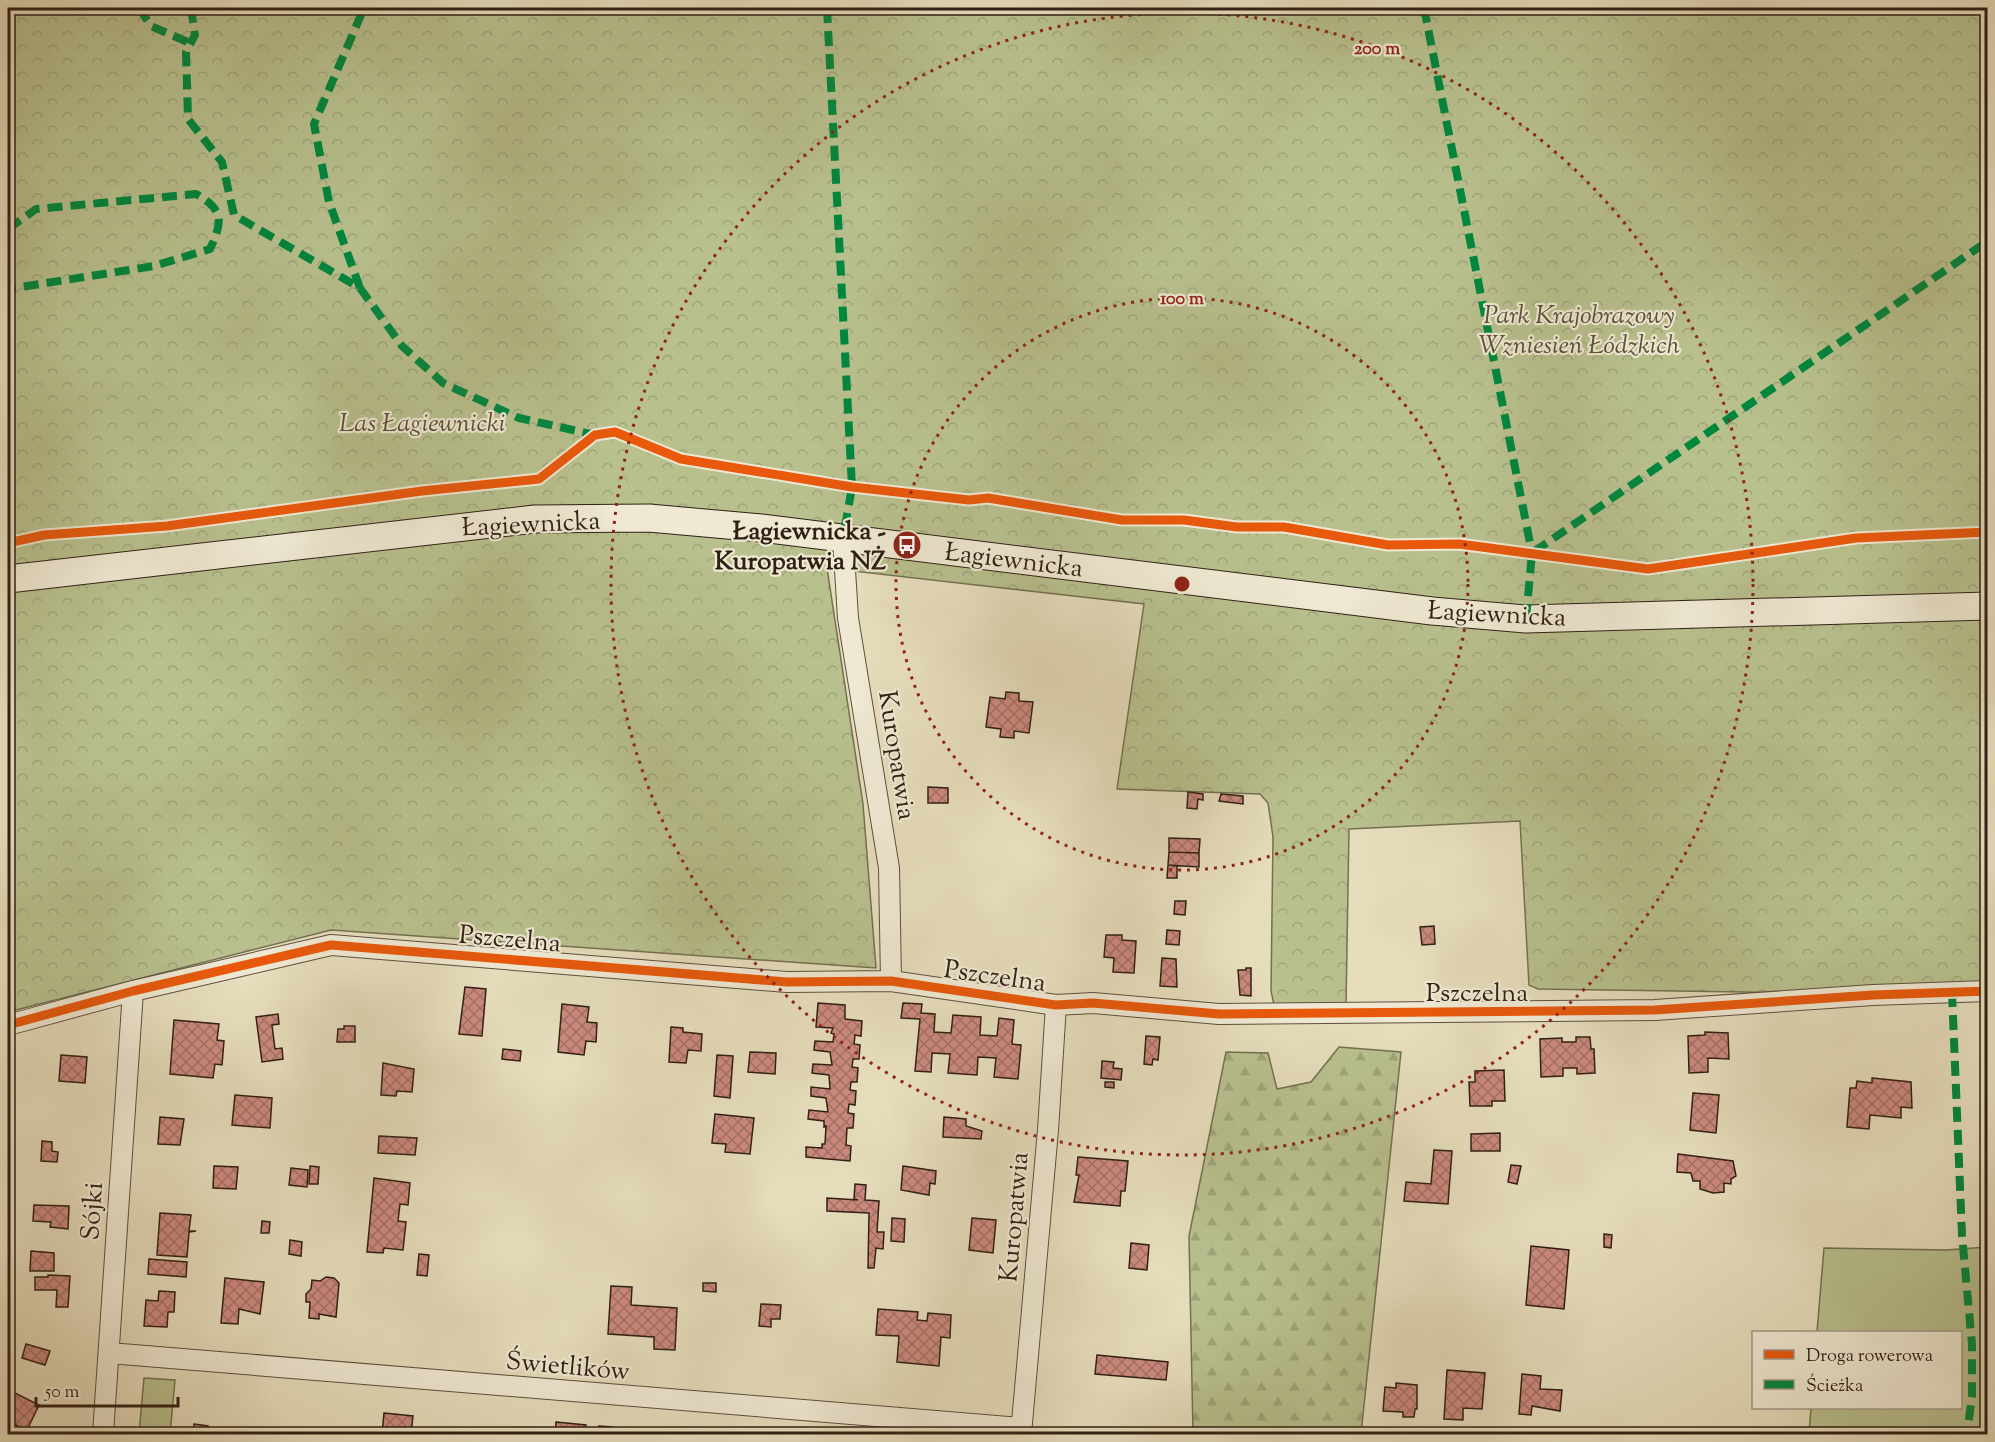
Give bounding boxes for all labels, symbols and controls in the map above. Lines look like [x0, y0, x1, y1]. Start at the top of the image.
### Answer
text: 200 m [1354, 37, 1400, 63]
text: 100 m [1160, 287, 1204, 313]
park label: Park Krajobrazowy Wzniesień Łódzkich [1478, 298, 1680, 365]
park label: Las Łagiewnicki [339, 406, 505, 443]
street label: Łagiewnicka [461, 503, 601, 548]
place label: Łagiewnicka - Kuropatwia NŻ [715, 514, 886, 581]
bus stop icon: Łagiewnicka - Kuropatwia NŻ [891, 529, 923, 561]
street label: Łagiewnicka [943, 535, 1085, 588]
centre of rings [1172, 574, 1192, 594]
street label: Łagiewnicka [1427, 593, 1567, 638]
street label: Kuropatwia [867, 688, 924, 823]
street label: Pszczelna [457, 918, 562, 963]
street label: Pszczelna [941, 952, 1048, 1003]
street label: Pszczelna [1426, 976, 1528, 1013]
street label: Kuropatwia [991, 1151, 1040, 1284]
street label: Sójki [73, 1181, 114, 1242]
legend [1752, 1331, 1962, 1409]
street label: Świetlików [504, 1344, 631, 1391]
text: Droga rowerowa [1806, 1344, 1933, 1370]
scale bar [36, 1370, 178, 1408]
text: Ścieżka [1806, 1373, 1863, 1400]
text: 50 m [44, 1380, 80, 1406]

